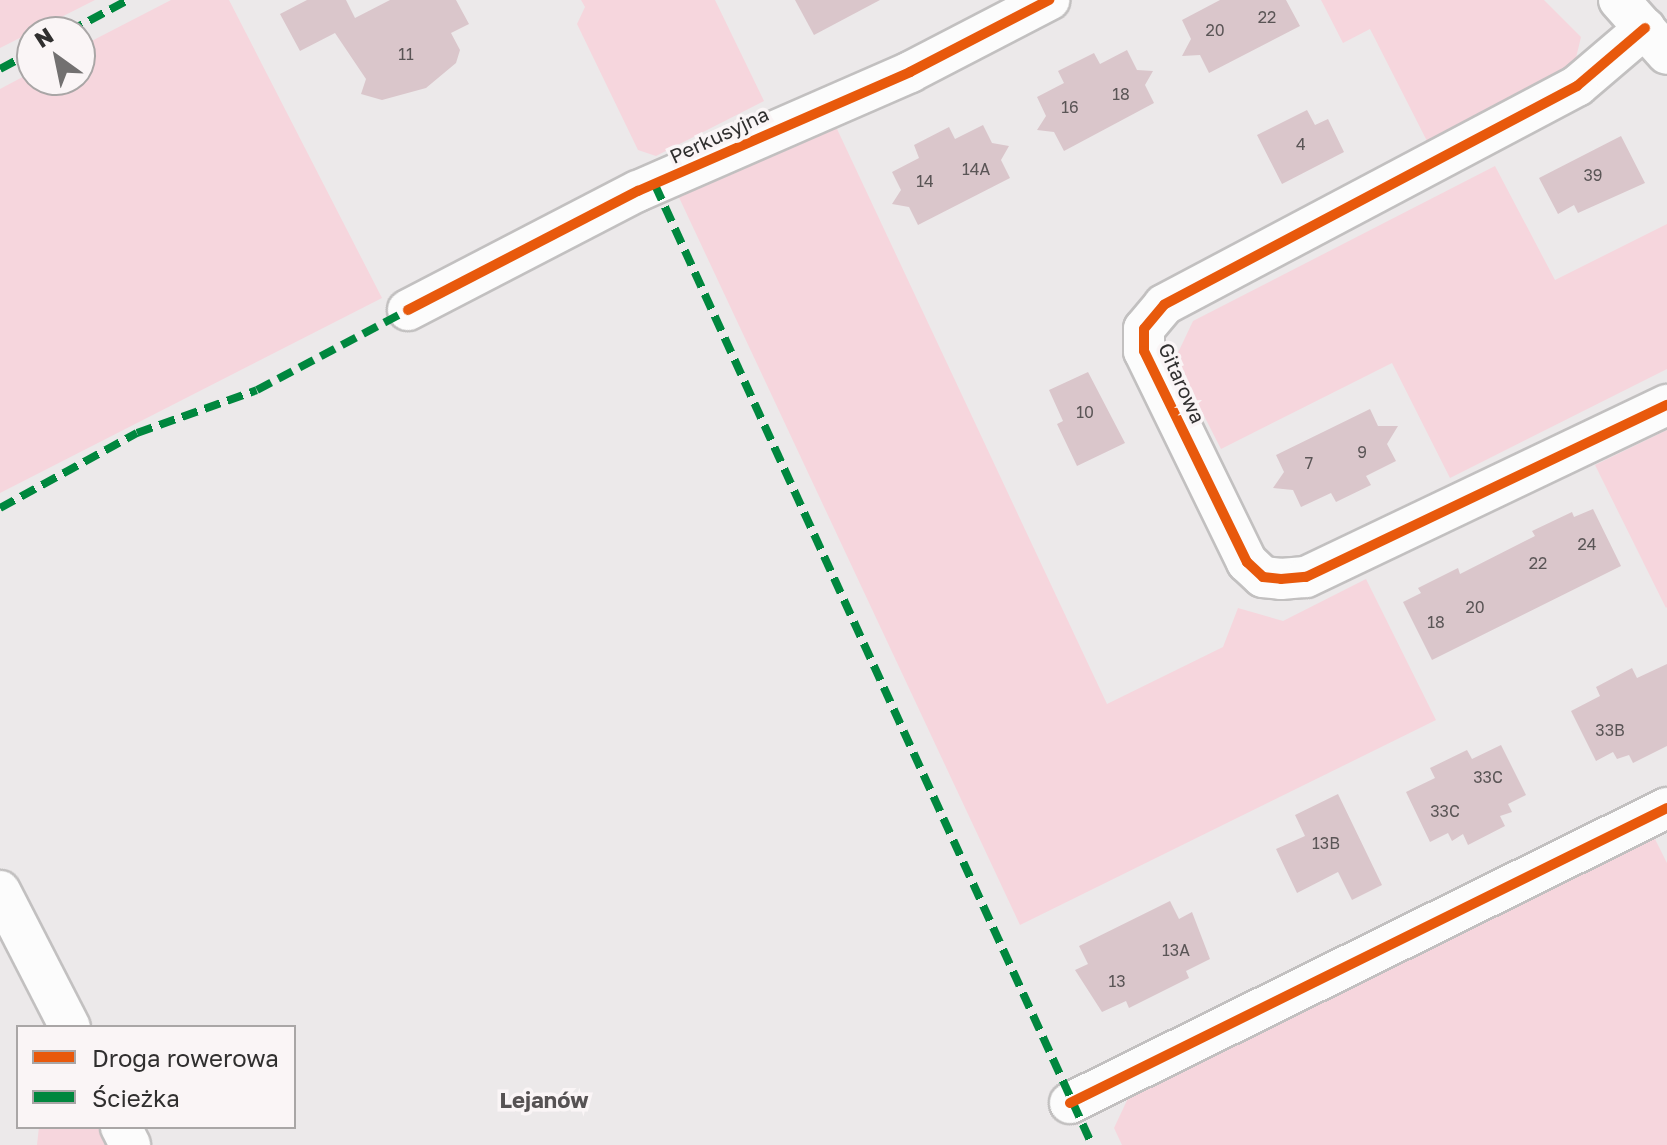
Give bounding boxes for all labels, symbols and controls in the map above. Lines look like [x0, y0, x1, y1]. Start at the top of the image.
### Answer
house number: 22 [1258, 7, 1276, 27]
north arrow [16, 16, 96, 96]
house number: 20 [1205, 20, 1225, 40]
text: N [29, 21, 58, 53]
house number: 11 [398, 44, 414, 64]
house number: 18 [1112, 84, 1130, 104]
house number: 16 [1061, 97, 1079, 117]
street label: Perkusyjna [666, 102, 772, 168]
house number: 4 [1296, 134, 1306, 154]
house number: 14A [962, 159, 990, 179]
house number: 39 [1583, 165, 1603, 185]
house number: 14 [916, 171, 934, 191]
street label: Gitarowa [1154, 339, 1210, 427]
house number: 10 [1076, 402, 1094, 422]
house number: 9 [1357, 442, 1367, 462]
house number: 7 [1305, 453, 1313, 473]
house number: 24 [1577, 534, 1597, 554]
house number: 22 [1529, 553, 1547, 573]
house number: 20 [1465, 597, 1485, 617]
house number: 18 [1427, 612, 1445, 632]
house number: 33B [1595, 720, 1625, 740]
house number: 33C [1473, 767, 1503, 787]
house number: 33C [1430, 801, 1460, 821]
house number: 13B [1312, 833, 1340, 853]
house number: 13A [1162, 940, 1190, 960]
house number: 13 [1108, 971, 1126, 991]
legend [16, 1025, 296, 1129]
text: Droga rowerowa [92, 1043, 279, 1072]
text: Ścieżka [92, 1083, 180, 1112]
district label: Lejanów [500, 1087, 588, 1113]

